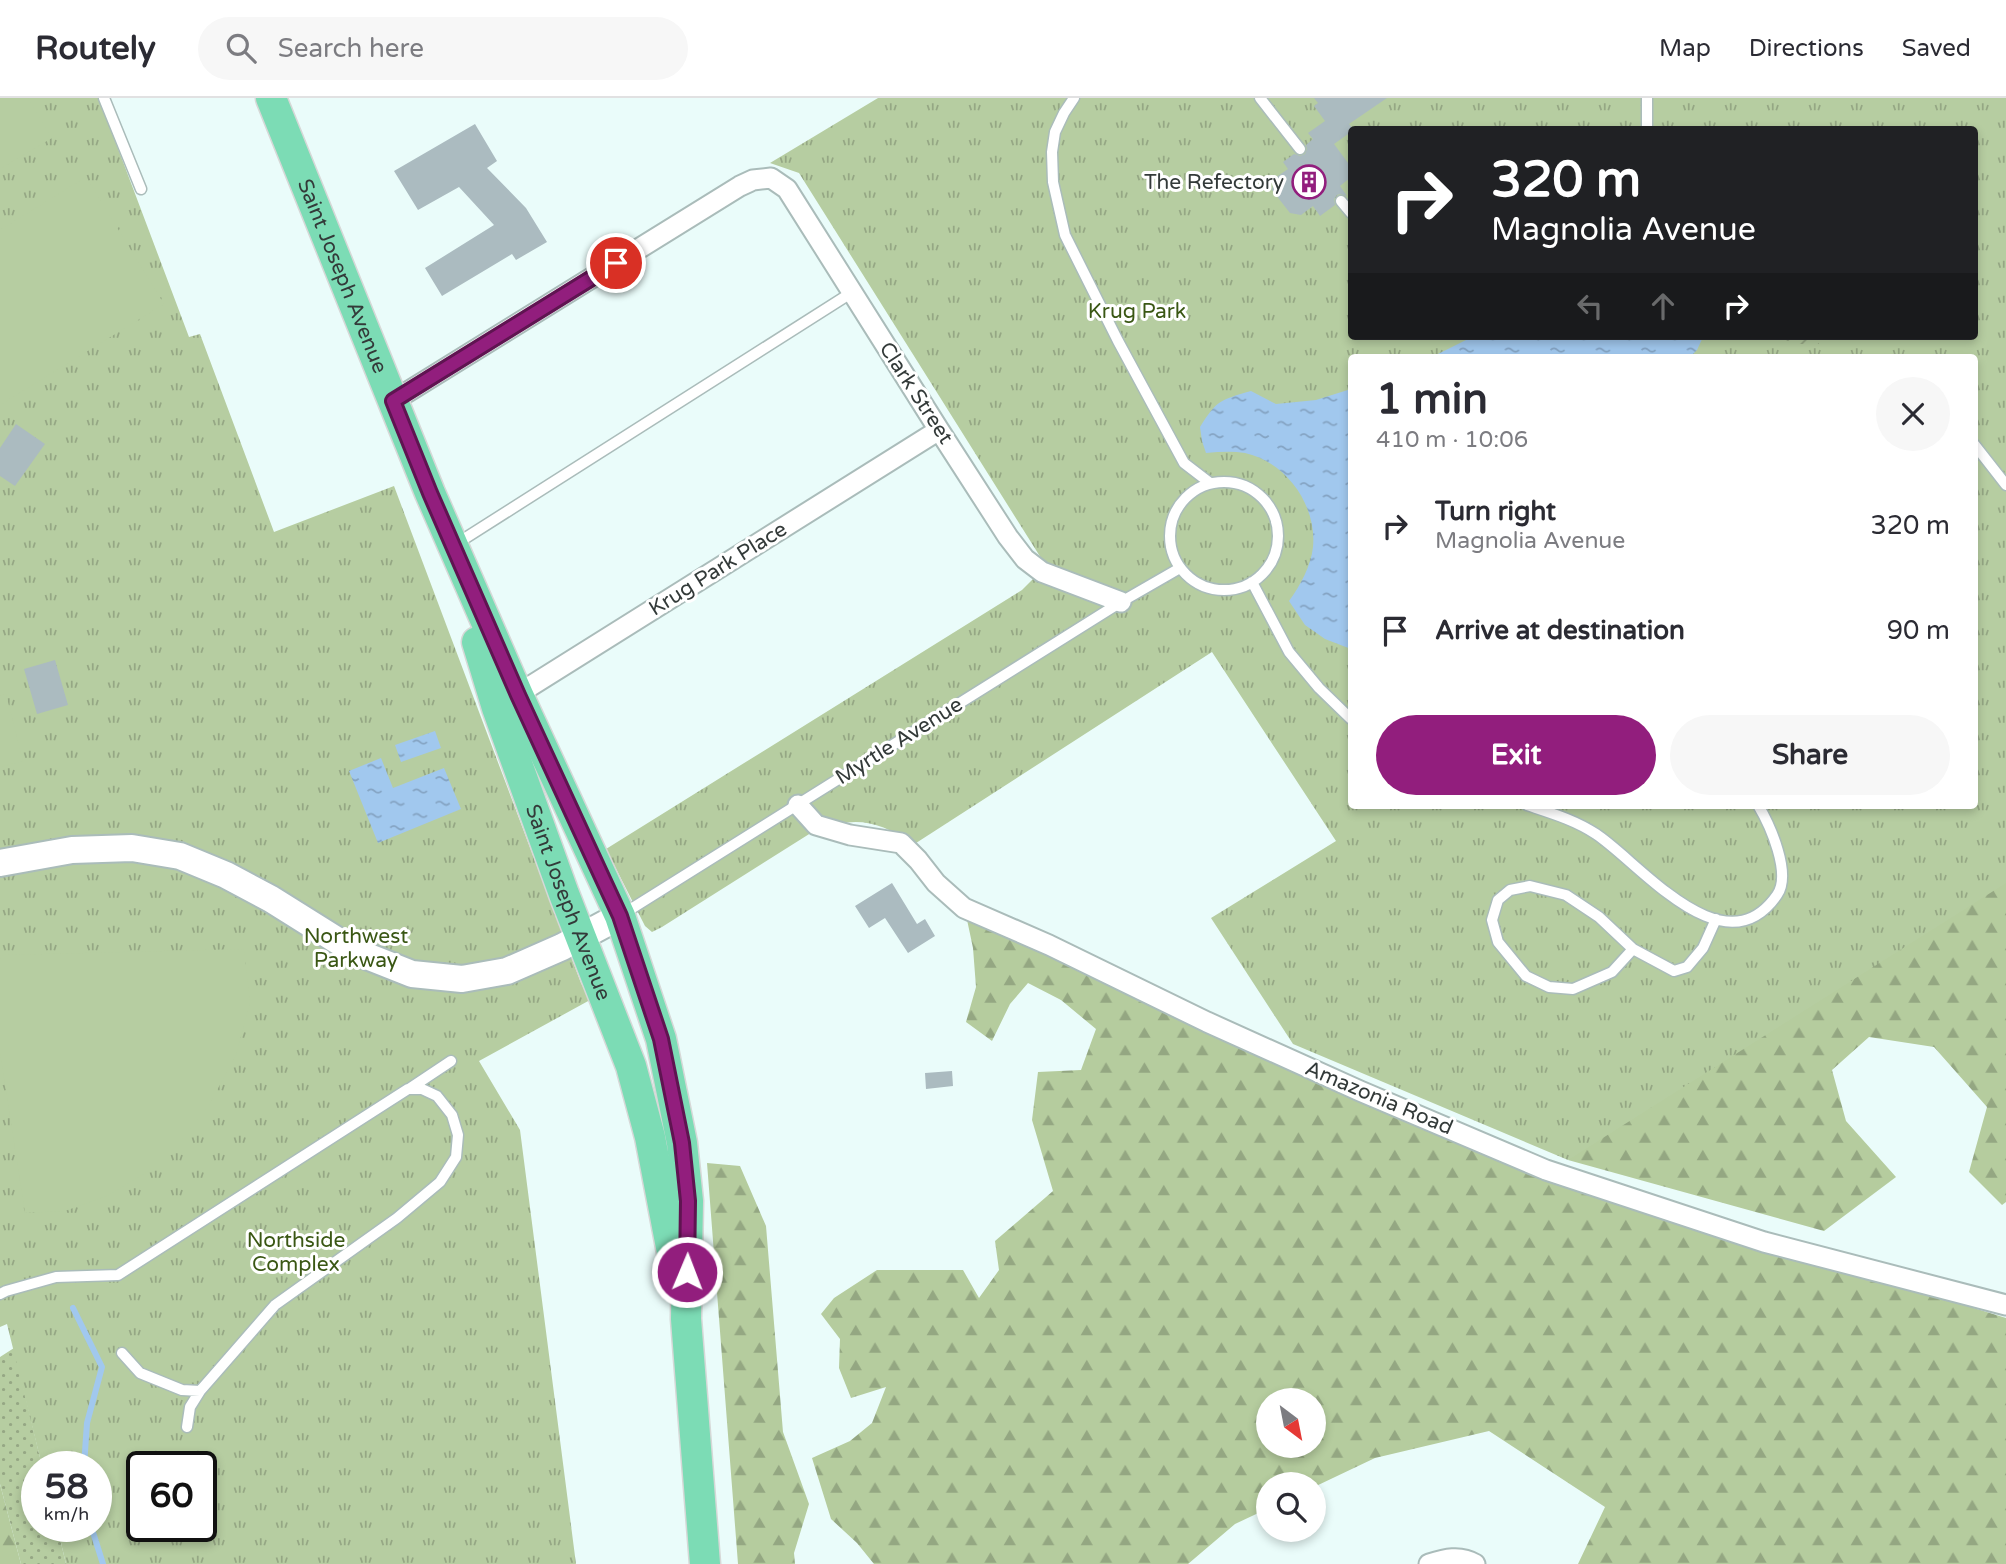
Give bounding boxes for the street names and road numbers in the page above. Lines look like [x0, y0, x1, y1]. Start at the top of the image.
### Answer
street label: Saint Joseph Avenue [292, 175, 393, 377]
street label: Clark Street [874, 337, 958, 449]
street label: Krug Park Place [644, 516, 792, 621]
street label: Myrtle Avenue [831, 692, 967, 790]
street label: Saint Joseph Avenue [520, 801, 617, 1004]
street label: Amazonia Road [1301, 1056, 1457, 1140]

